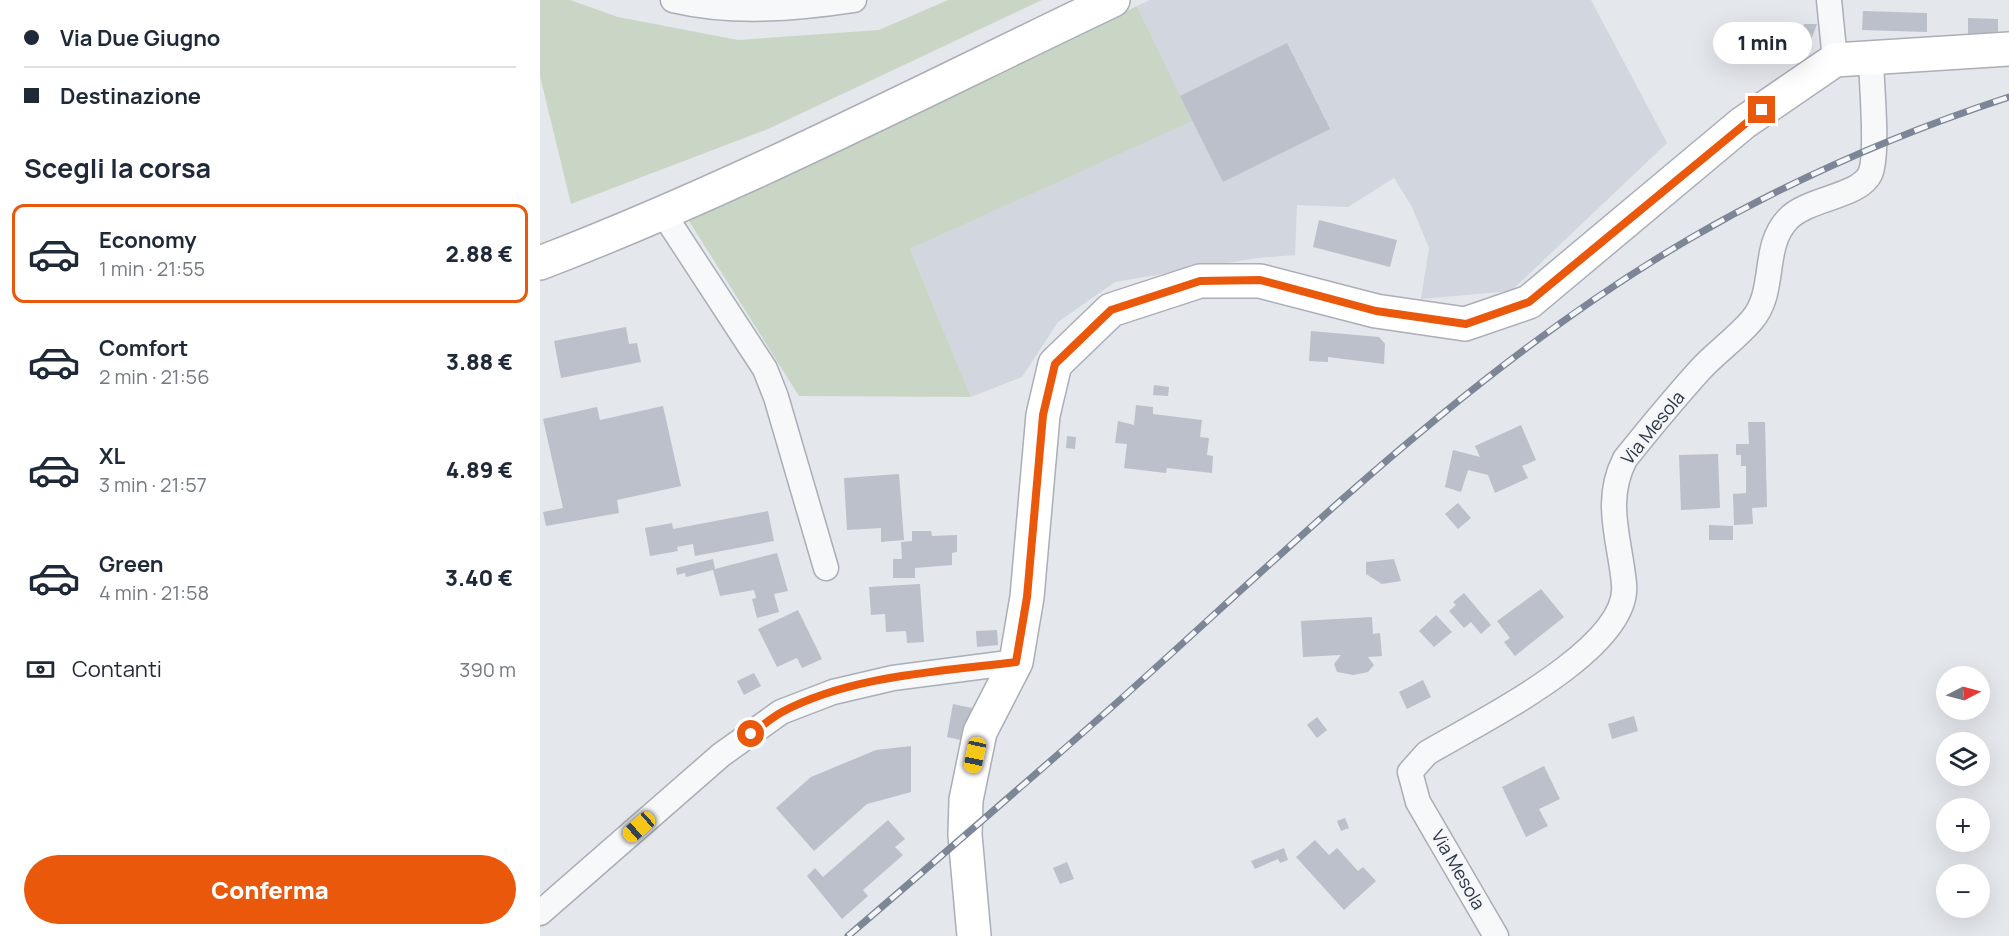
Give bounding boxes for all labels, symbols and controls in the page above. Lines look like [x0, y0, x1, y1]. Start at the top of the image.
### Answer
text: Via Due Giugno [60, 23, 220, 53]
callout: 1 min [1712, 23, 1812, 65]
text: 1 min [1737, 29, 1788, 56]
text: Destinazione [60, 81, 201, 111]
route end [1748, 96, 1775, 123]
text: Scegli la corsa [24, 149, 211, 186]
text: Economy [99, 225, 197, 255]
icon: car [27, 227, 81, 281]
text: 2.88 € [446, 239, 513, 269]
text: 1 min · 21:55 [99, 255, 205, 282]
text: Comfort [99, 333, 188, 363]
icon: car [27, 335, 81, 389]
text: 3.88 € [446, 347, 513, 377]
text: 2 min · 21:56 [99, 363, 210, 390]
street label: Via Mesola [1615, 386, 1689, 469]
text: XL [99, 441, 125, 471]
icon: car [27, 443, 81, 497]
text: 4.89 € [446, 455, 513, 485]
text: 3 min · 21:57 [99, 471, 207, 498]
text: Green [99, 549, 164, 579]
icon: car [27, 551, 81, 605]
text: 3.40 € [445, 563, 513, 593]
text: 4 min · 21:58 [99, 579, 209, 606]
icon: cash [24, 653, 57, 686]
text: Contanti [72, 654, 162, 684]
text: 390 m [459, 656, 516, 683]
north arrow [1936, 666, 1990, 720]
map controls [1936, 666, 1990, 918]
route start [737, 720, 764, 747]
button: layers [1936, 732, 1990, 786]
car [962, 736, 988, 774]
button: + [1936, 798, 1990, 852]
car [620, 808, 658, 846]
street label: Via Mesola [1426, 825, 1491, 914]
button: Conferma [24, 855, 516, 924]
button: − [1936, 864, 1990, 918]

